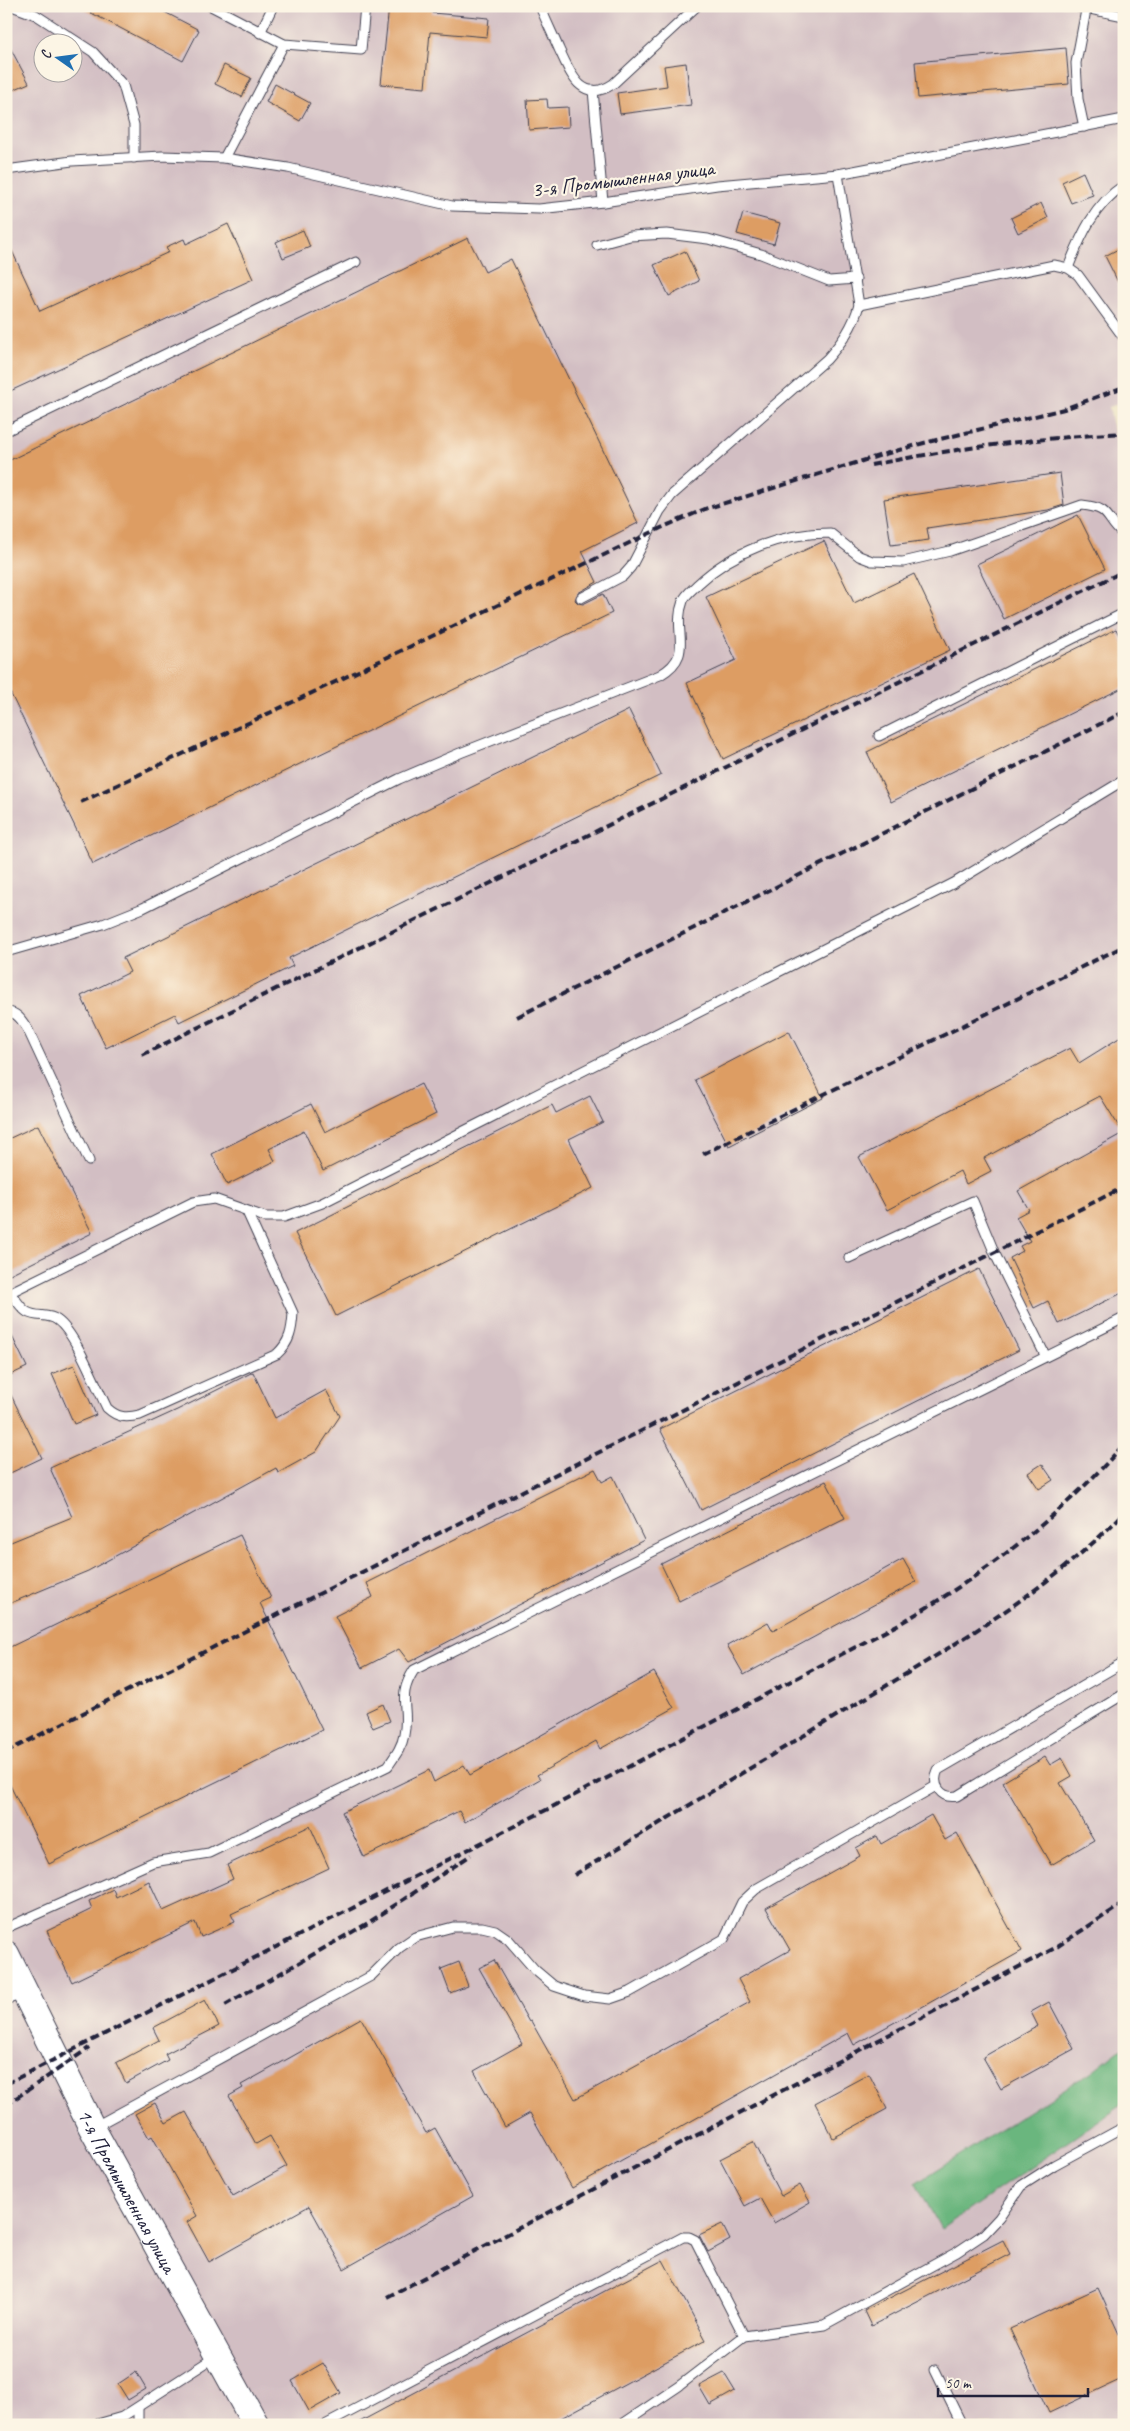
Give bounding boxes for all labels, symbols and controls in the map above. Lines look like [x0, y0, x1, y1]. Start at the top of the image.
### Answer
north arrow [32, 32, 82, 82]
text: С [37, 48, 55, 60]
street label: 3-я Промышленная улица [530, 155, 718, 203]
street label: 1-я Промышленная улица [72, 2104, 184, 2280]
scale bar [938, 2366, 1088, 2398]
text: 50 m [945, 2374, 972, 2393]

